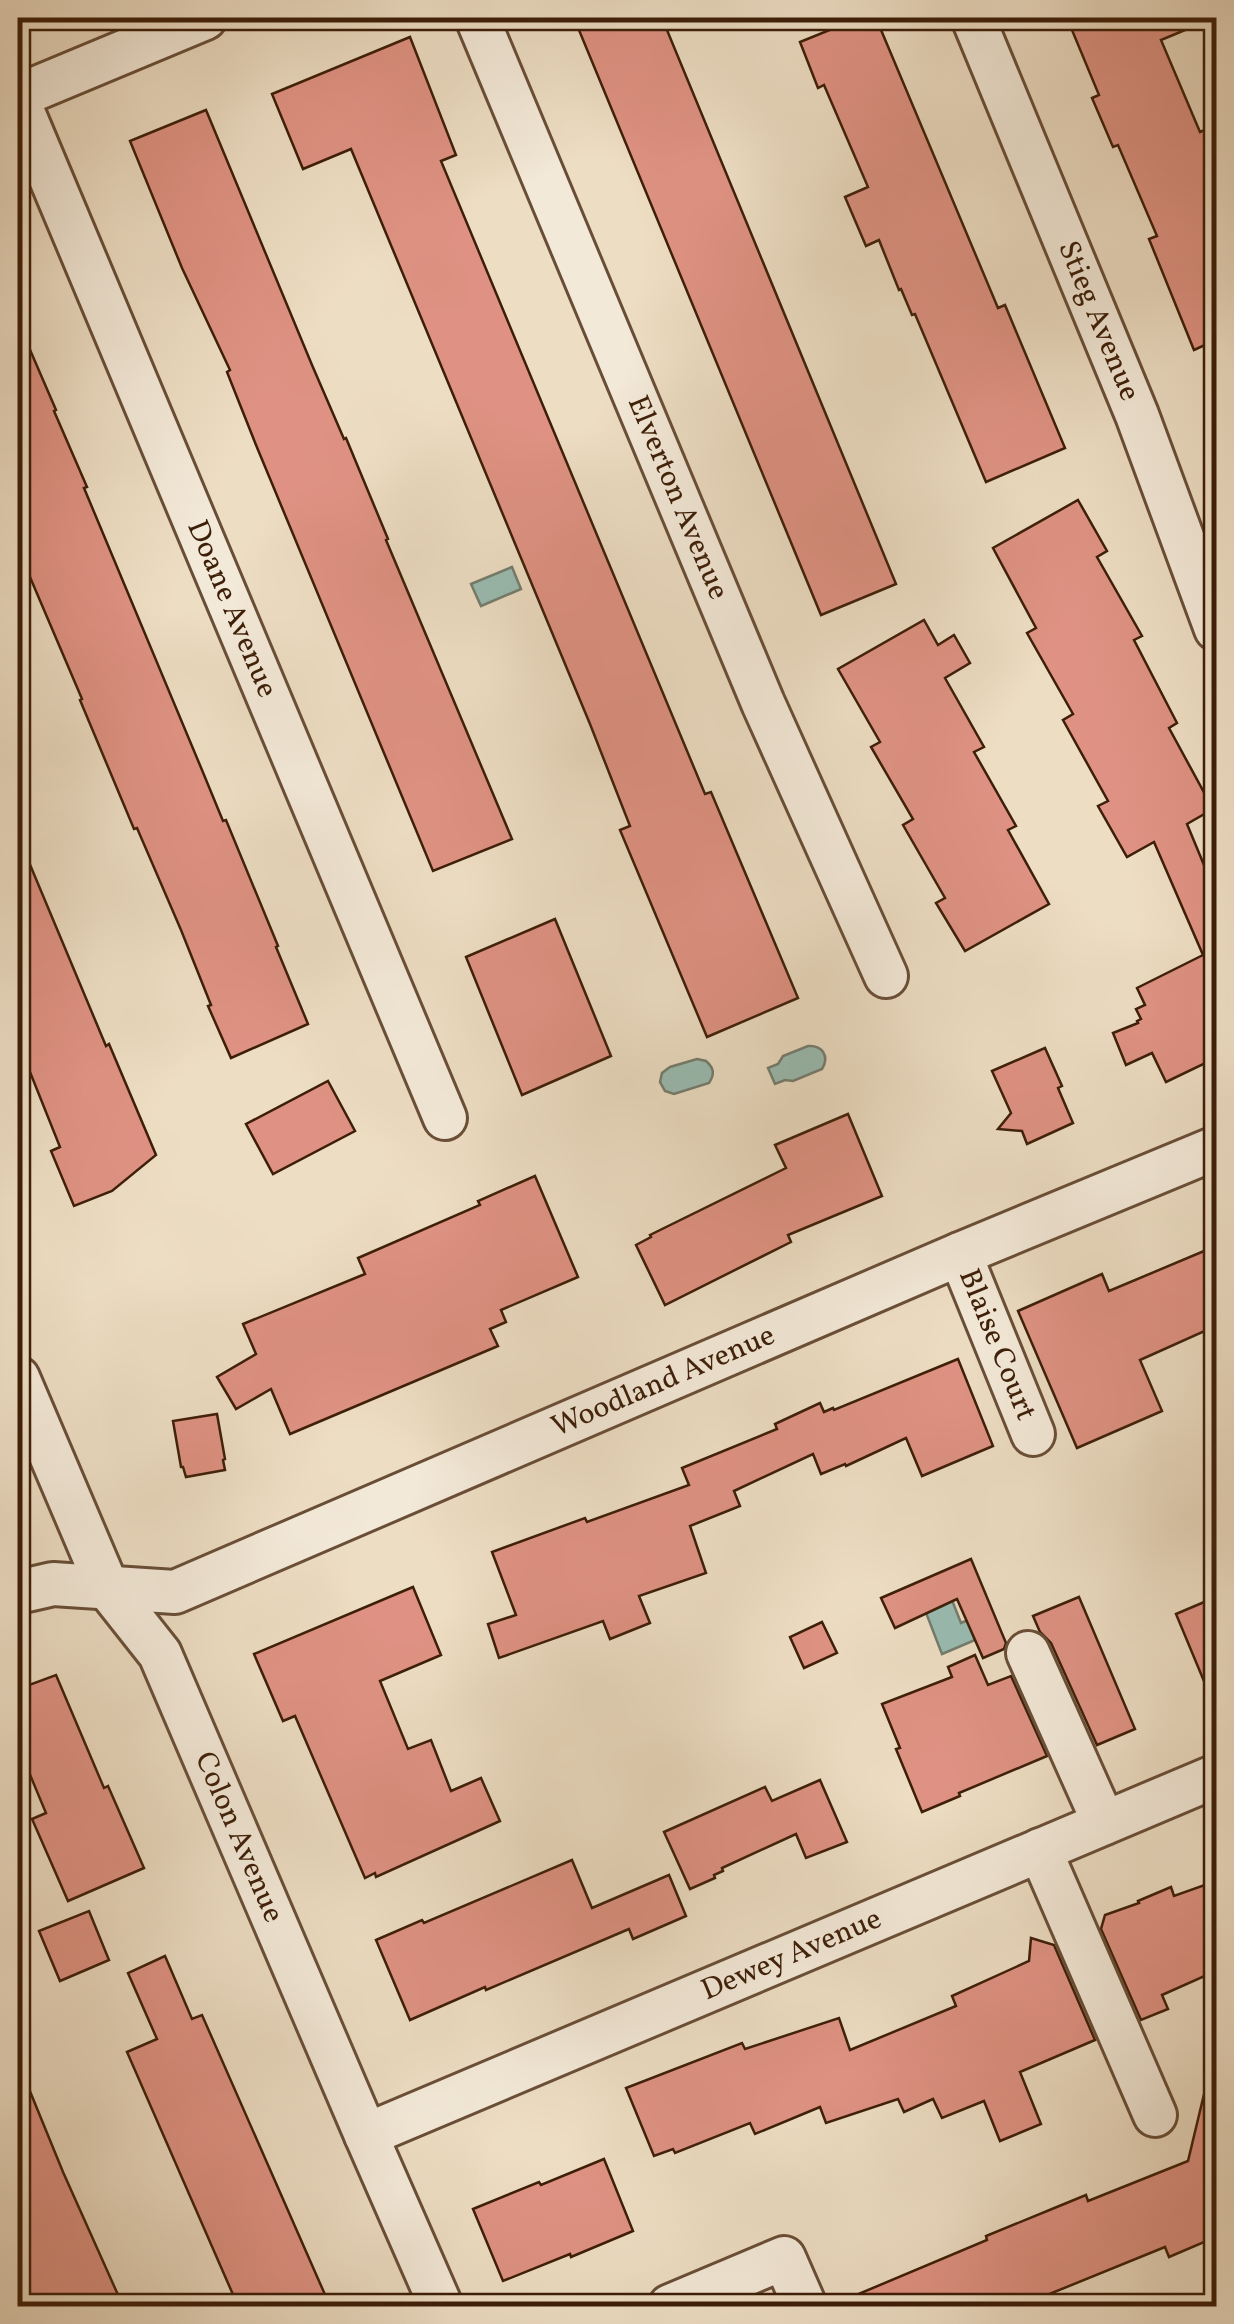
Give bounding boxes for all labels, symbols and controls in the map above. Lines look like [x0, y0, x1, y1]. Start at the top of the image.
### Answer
street label: Stieg Avenue [1046, 235, 1150, 408]
street label: Elverton Avenue [616, 389, 739, 606]
street label: Doane Avenue [176, 514, 287, 704]
street label: Blaise Court [947, 1263, 1046, 1427]
street label: Woodland Avenue [545, 1315, 782, 1448]
street label: Colon Avenue [183, 1745, 294, 1929]
street label: Dewey Avenue [695, 1899, 888, 2012]

